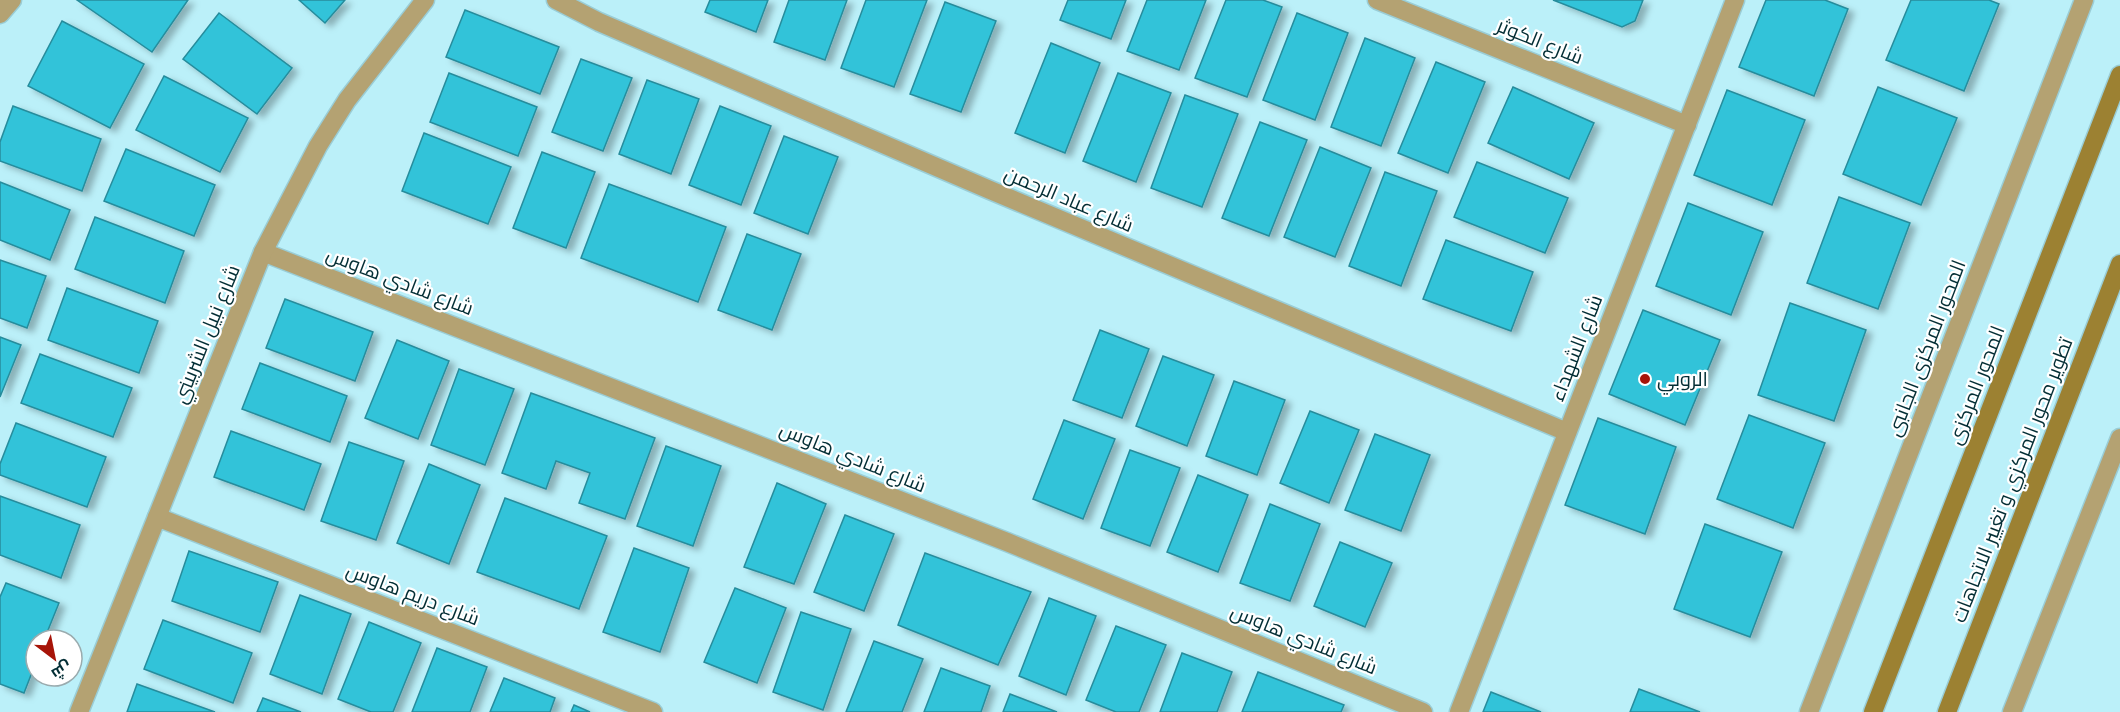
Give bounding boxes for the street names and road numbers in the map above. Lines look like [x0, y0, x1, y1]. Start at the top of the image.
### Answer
street label: شارع الكوثر [1492, 12, 1587, 71]
street label: شارع عباد الرحمن [1000, 160, 1137, 239]
street label: شارع شادي هاوس [321, 241, 477, 324]
street label: المحور المركزى الجانبى [1880, 256, 1973, 440]
street label: شارع نبيل الشربيني [166, 261, 248, 408]
street label: شارع الشهداء [1544, 291, 1609, 405]
street label: المحور المركزى [1941, 322, 2012, 448]
street label: تطوير محور المركزي و تغيير الاتجاهات [1946, 333, 2082, 627]
street label: شارع شادي هاوس [775, 416, 930, 501]
street label: شارع دريم هاوس [342, 557, 483, 632]
street label: شارع شادي هاوس [1226, 598, 1381, 683]

